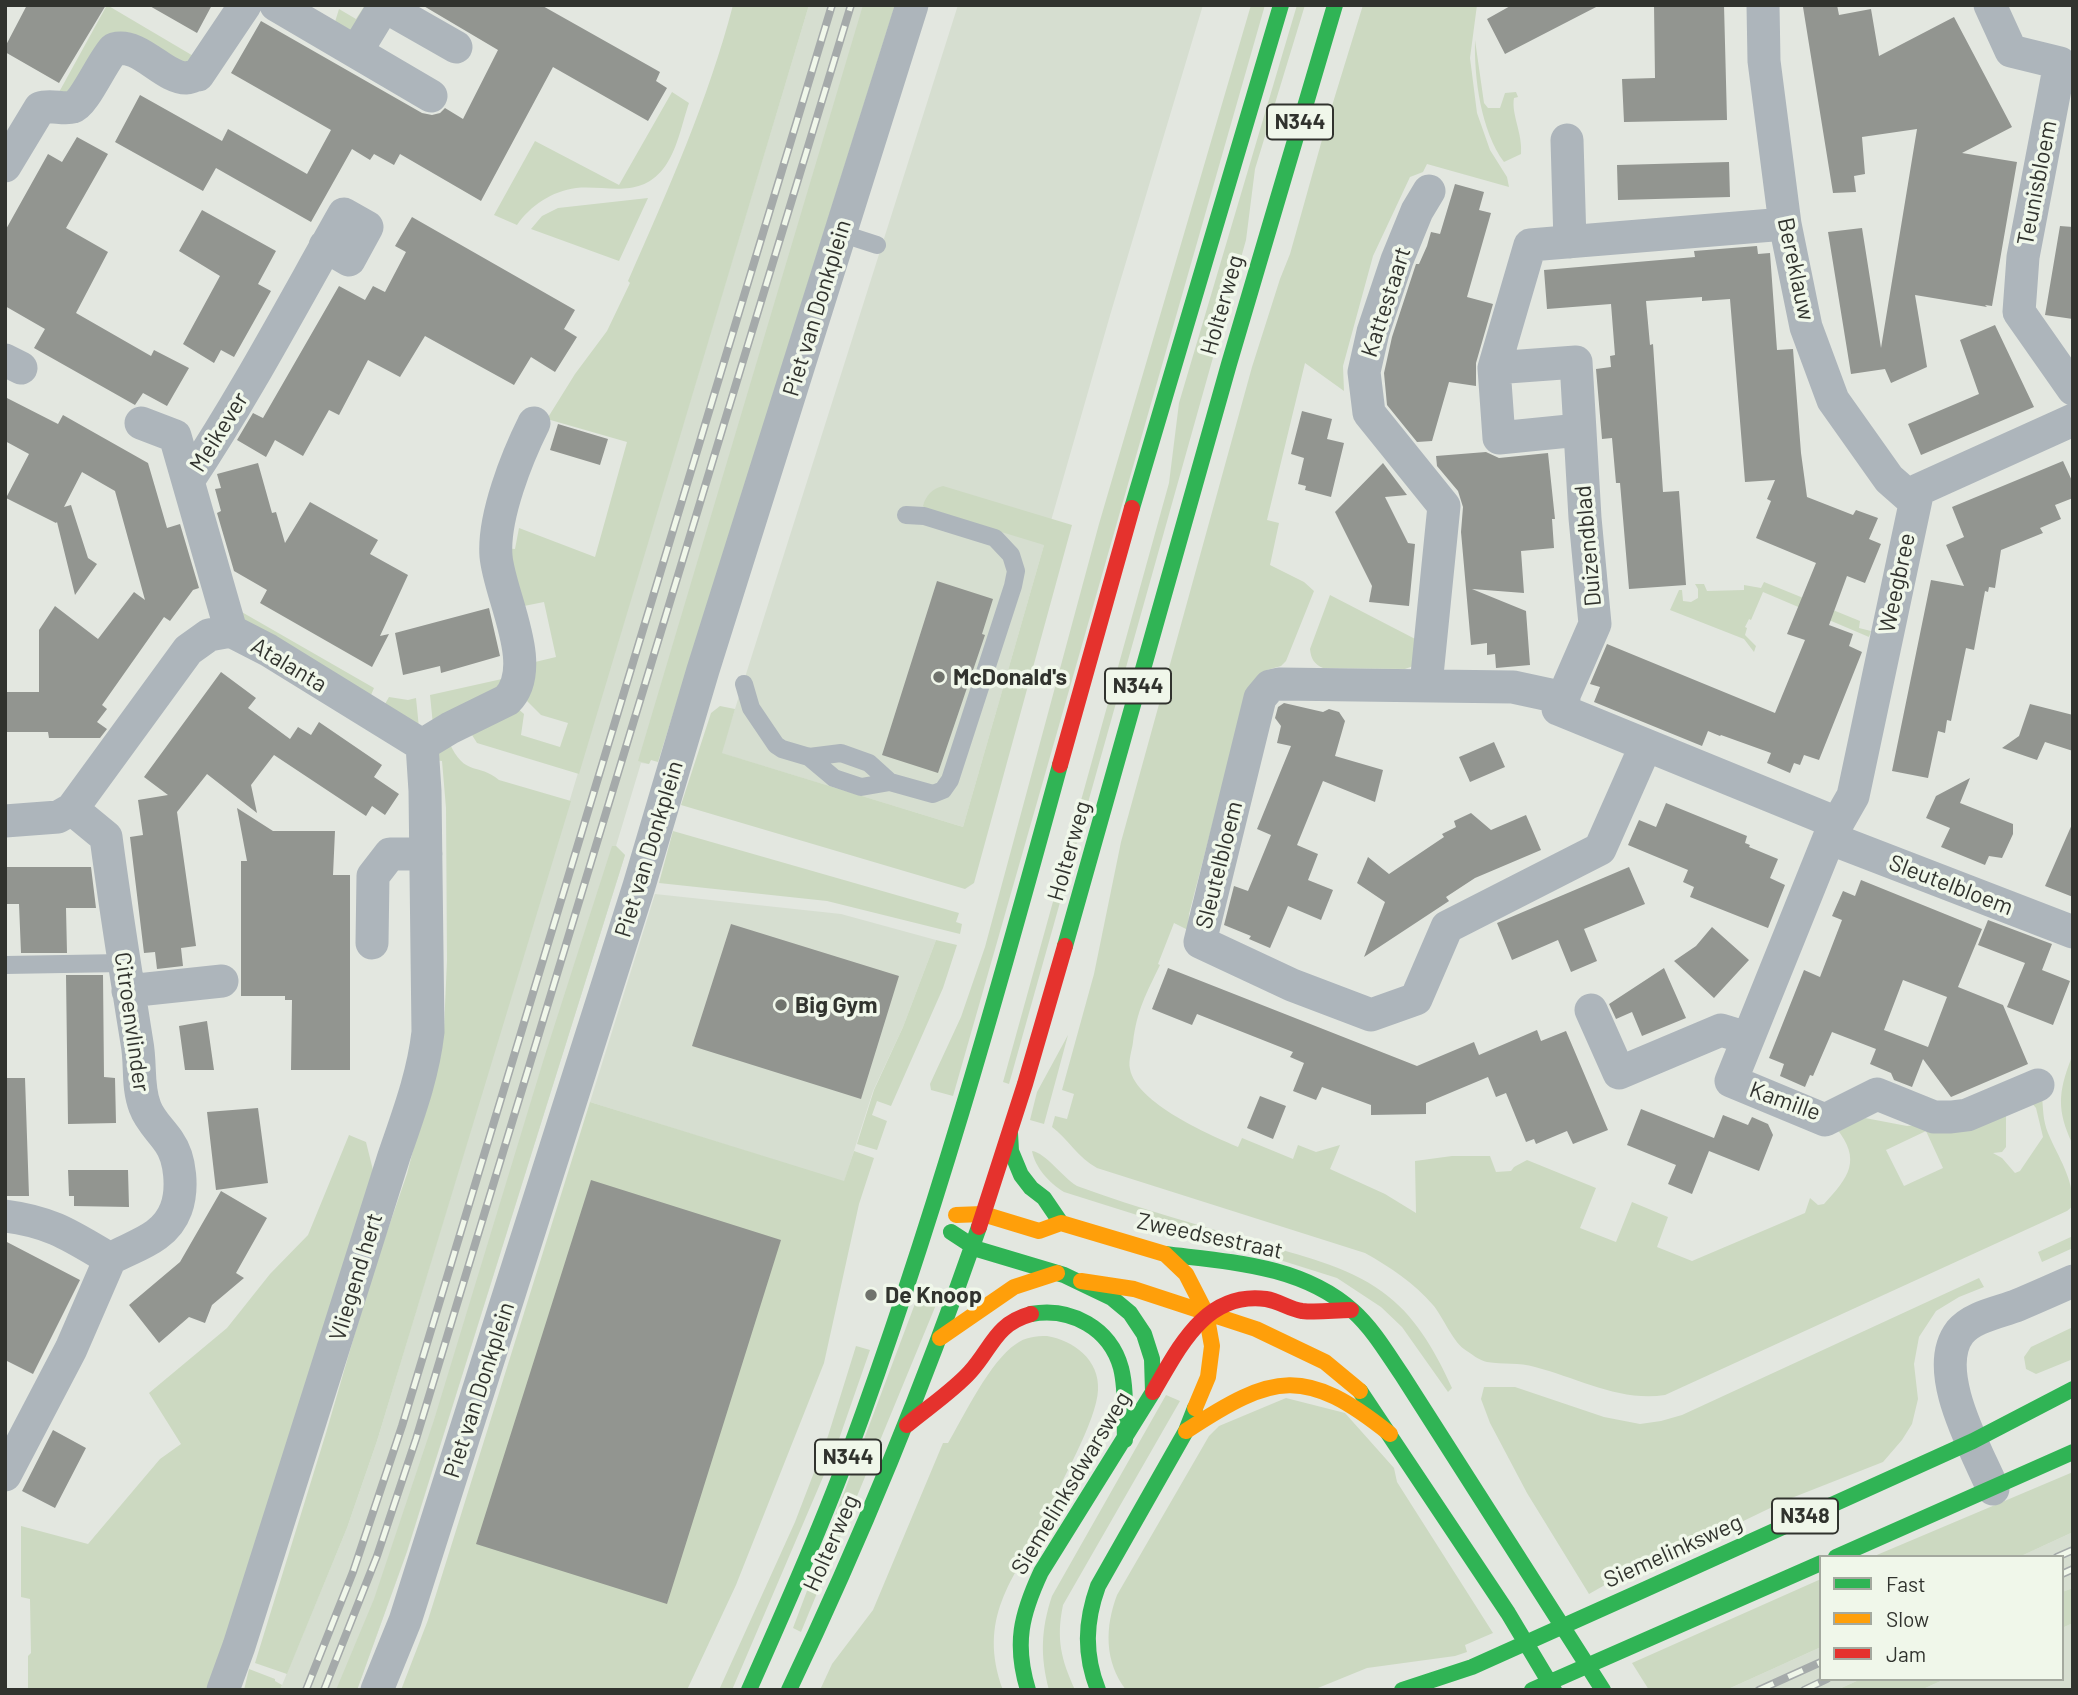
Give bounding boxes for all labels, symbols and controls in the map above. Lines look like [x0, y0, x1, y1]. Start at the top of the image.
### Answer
road number: N344 [1267, 104, 1333, 140]
street label: Teunisbloem [2011, 118, 2063, 248]
street label: Bereklauw [1772, 215, 1820, 323]
street label: Piet van Donkplein [777, 216, 857, 400]
street label: Kattestaart [1355, 243, 1417, 361]
street label: Holterweg [1195, 252, 1249, 358]
street label: Meikever [184, 387, 254, 477]
street label: Duizendblad [1569, 484, 1607, 608]
street label: Weegbree [1873, 531, 1921, 635]
street label: Atalanta [246, 632, 332, 698]
place label: McDonald's [953, 663, 1067, 691]
road number: N344 [1105, 668, 1171, 704]
marker: McDonald's [931, 669, 947, 685]
street label: Piet van Donkplein [609, 757, 689, 941]
street label: Holterweg [1042, 798, 1096, 904]
street label: Sleutelbloem [1190, 798, 1248, 932]
street label: Sleutelbloem [1885, 849, 2017, 921]
street label: Citroenvlinder [109, 950, 155, 1094]
place label: Big Gym [795, 991, 877, 1019]
marker: Big Gym [773, 997, 789, 1013]
street label: Kamille [1746, 1075, 1824, 1127]
street label: Zweedsestraat [1134, 1207, 1286, 1265]
street label: Vliegend hert [323, 1210, 389, 1344]
place label: De Knoop [885, 1281, 982, 1309]
marker: De Knoop [863, 1287, 879, 1303]
street label: Piet van Donkplein [438, 1299, 520, 1481]
street label: Siemelinksdwarsweg [1005, 1386, 1137, 1580]
road number: N344 [815, 1440, 881, 1474]
street label: Holterweg [797, 1490, 865, 1596]
road number: N348 [1772, 1498, 1838, 1534]
street label: Siemelinksweg [1599, 1508, 1747, 1594]
legend [1819, 1555, 2064, 1681]
text: Fast [1886, 1571, 1926, 1596]
text: Slow [1886, 1606, 1929, 1631]
text: Jam [1886, 1641, 1926, 1666]

